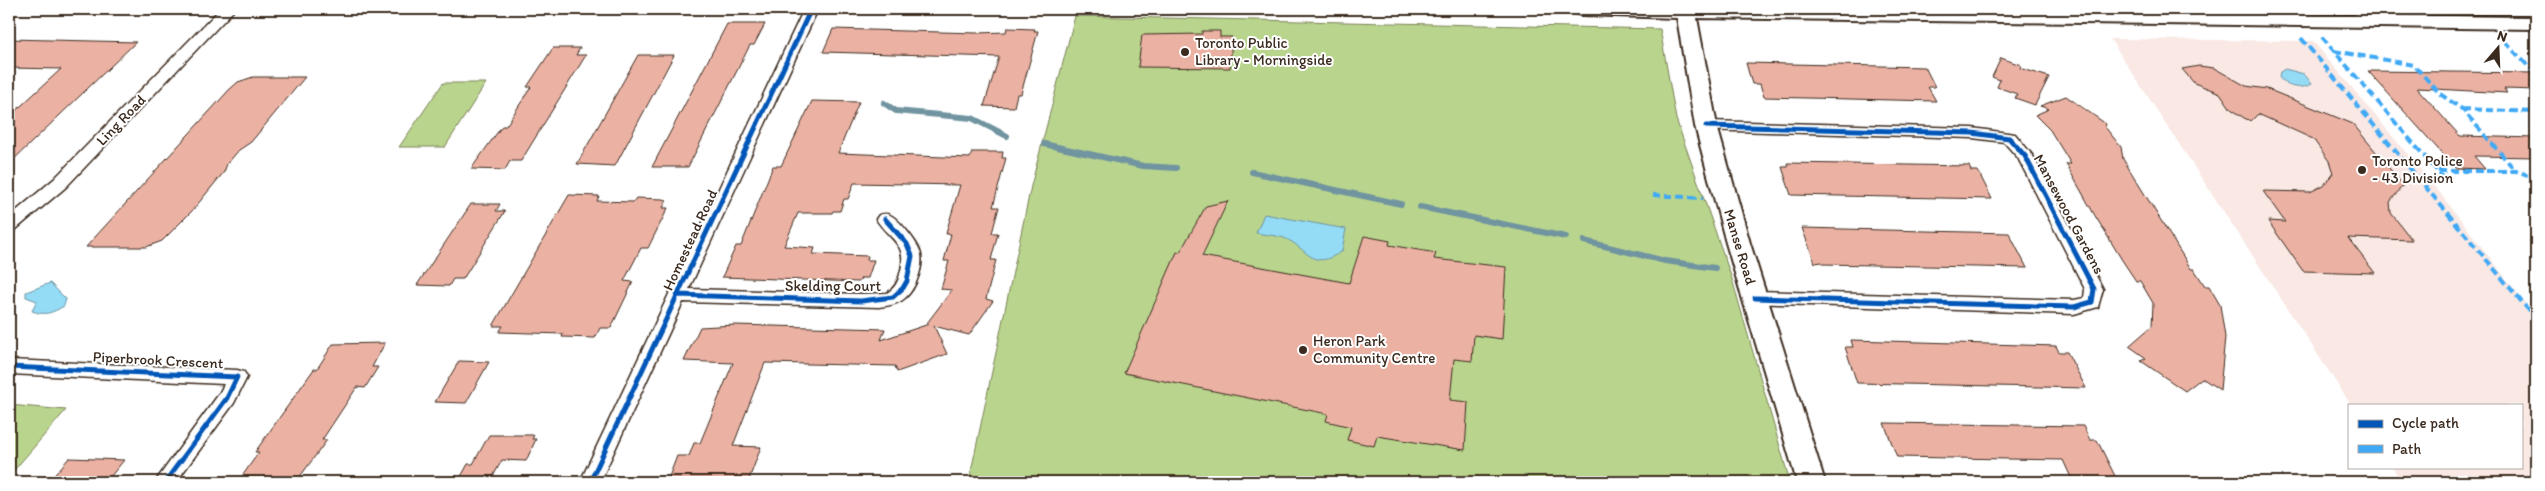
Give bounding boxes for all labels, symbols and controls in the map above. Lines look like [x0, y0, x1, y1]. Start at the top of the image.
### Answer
north arrow [2472, 22, 2522, 72]
text: N [2495, 27, 2509, 46]
place label: Toronto Public Library - Morningside [1195, 34, 1333, 69]
marker: Toronto Public Library - Morningside [1179, 46, 1191, 58]
street label: Ling Road [92, 91, 150, 149]
street label: Mansewood Gardens [2030, 151, 2108, 277]
place label: Toronto Police - 43 Division [2372, 152, 2463, 187]
marker: Toronto Police - 43 Division [2356, 164, 2368, 176]
street label: Homestead Road [659, 187, 721, 293]
street label: Manse Road [1720, 207, 1760, 287]
street label: Skelding Court [785, 277, 881, 295]
place label: Heron Park Community Centre [1313, 332, 1435, 367]
marker: Heron Park Community Centre [1297, 344, 1309, 356]
street label: Piperbrook Crescent [92, 348, 224, 372]
legend [2348, 404, 2522, 468]
text: Cycle path [2392, 414, 2459, 432]
text: Path [2392, 440, 2421, 458]

